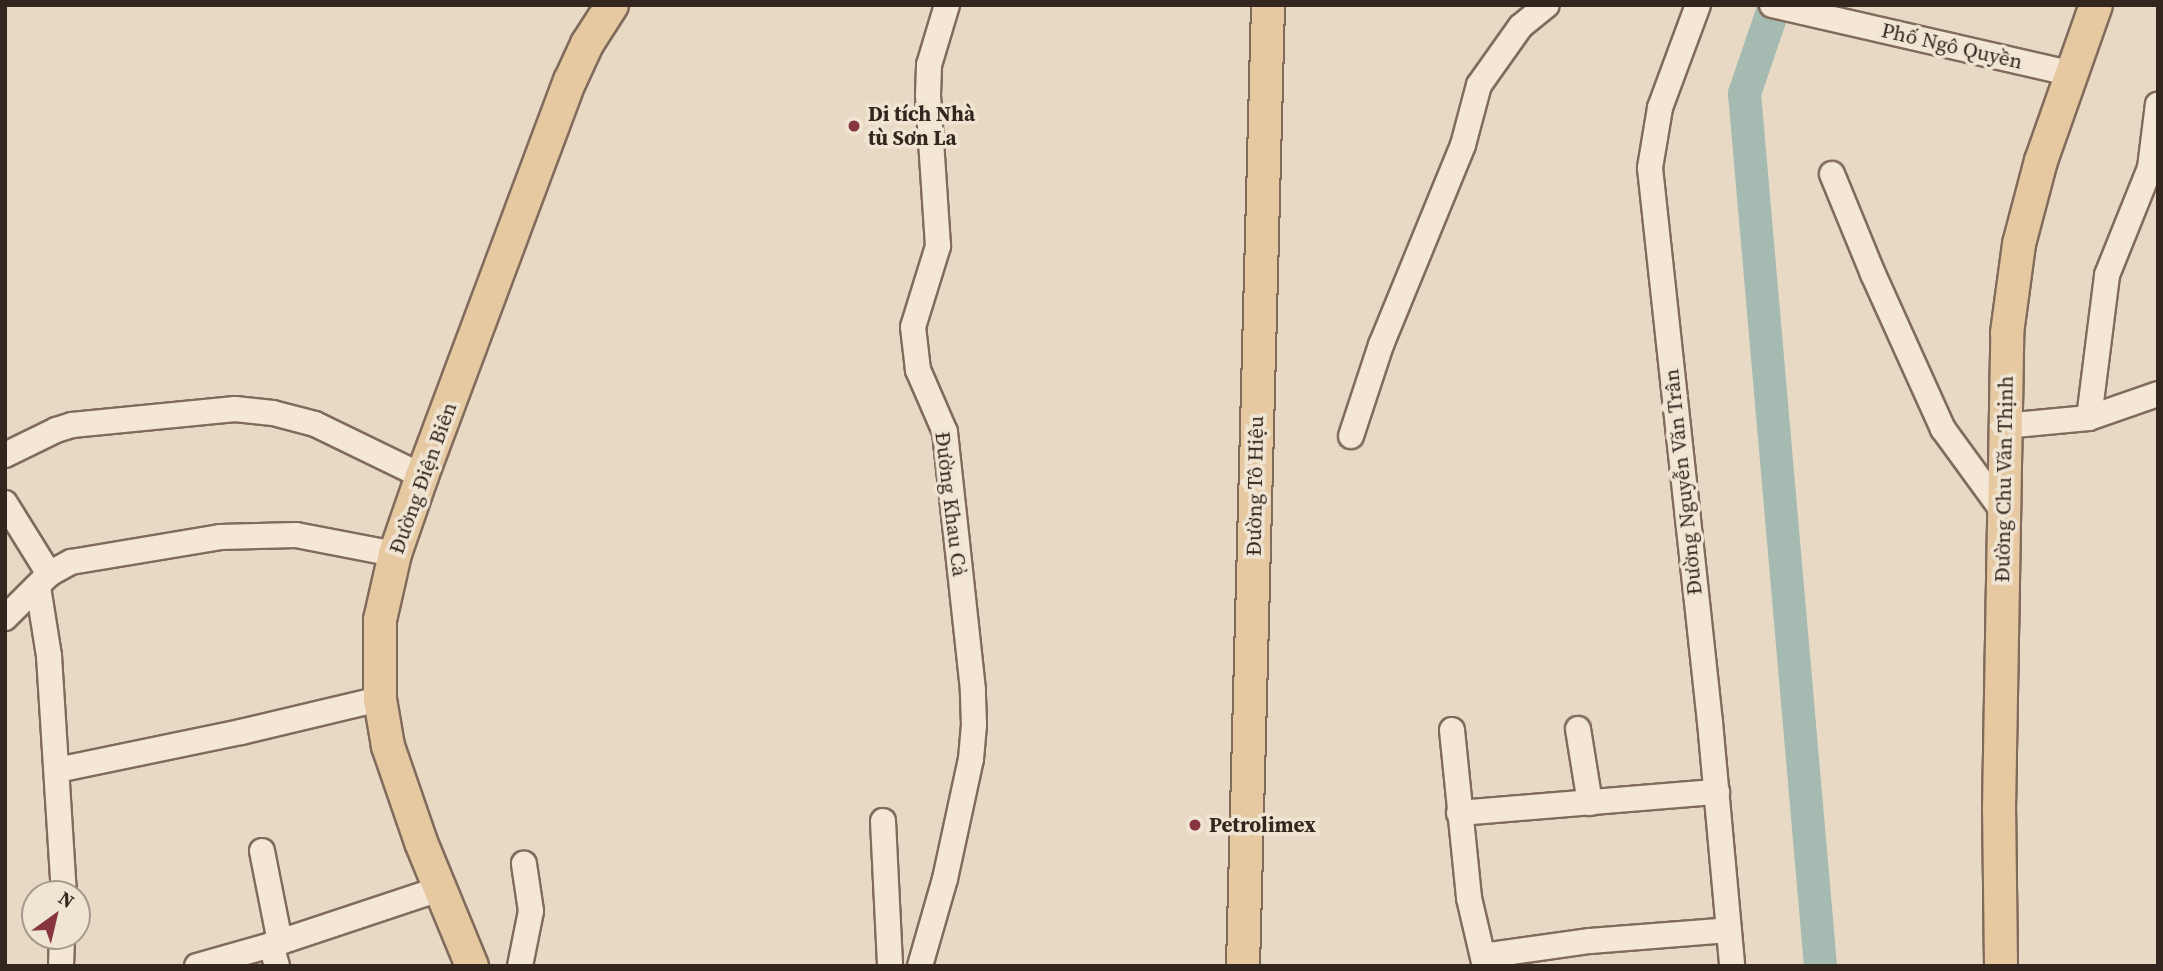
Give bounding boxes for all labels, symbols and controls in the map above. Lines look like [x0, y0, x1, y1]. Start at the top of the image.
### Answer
street label: Phố Ngô Quyền [1879, 18, 2025, 74]
place label: Di tích Nhà tù Sơn La [868, 101, 975, 151]
marker: Di tích Nhà tù Sơn La [846, 118, 862, 134]
street label: Đường Nguyễn Văn Trân [1659, 367, 1707, 597]
street label: Đường Chu Văn Thịnh [1990, 375, 2018, 583]
street label: Đường Điện Biên [384, 399, 462, 557]
street label: Đường Tô Hiệu [1241, 416, 1269, 556]
street label: Đường Khau Cả [930, 430, 972, 578]
place label: Petrolimex [1209, 812, 1316, 838]
marker: Petrolimex [1187, 817, 1203, 833]
north arrow [21, 880, 91, 950]
text: N [54, 885, 80, 914]

